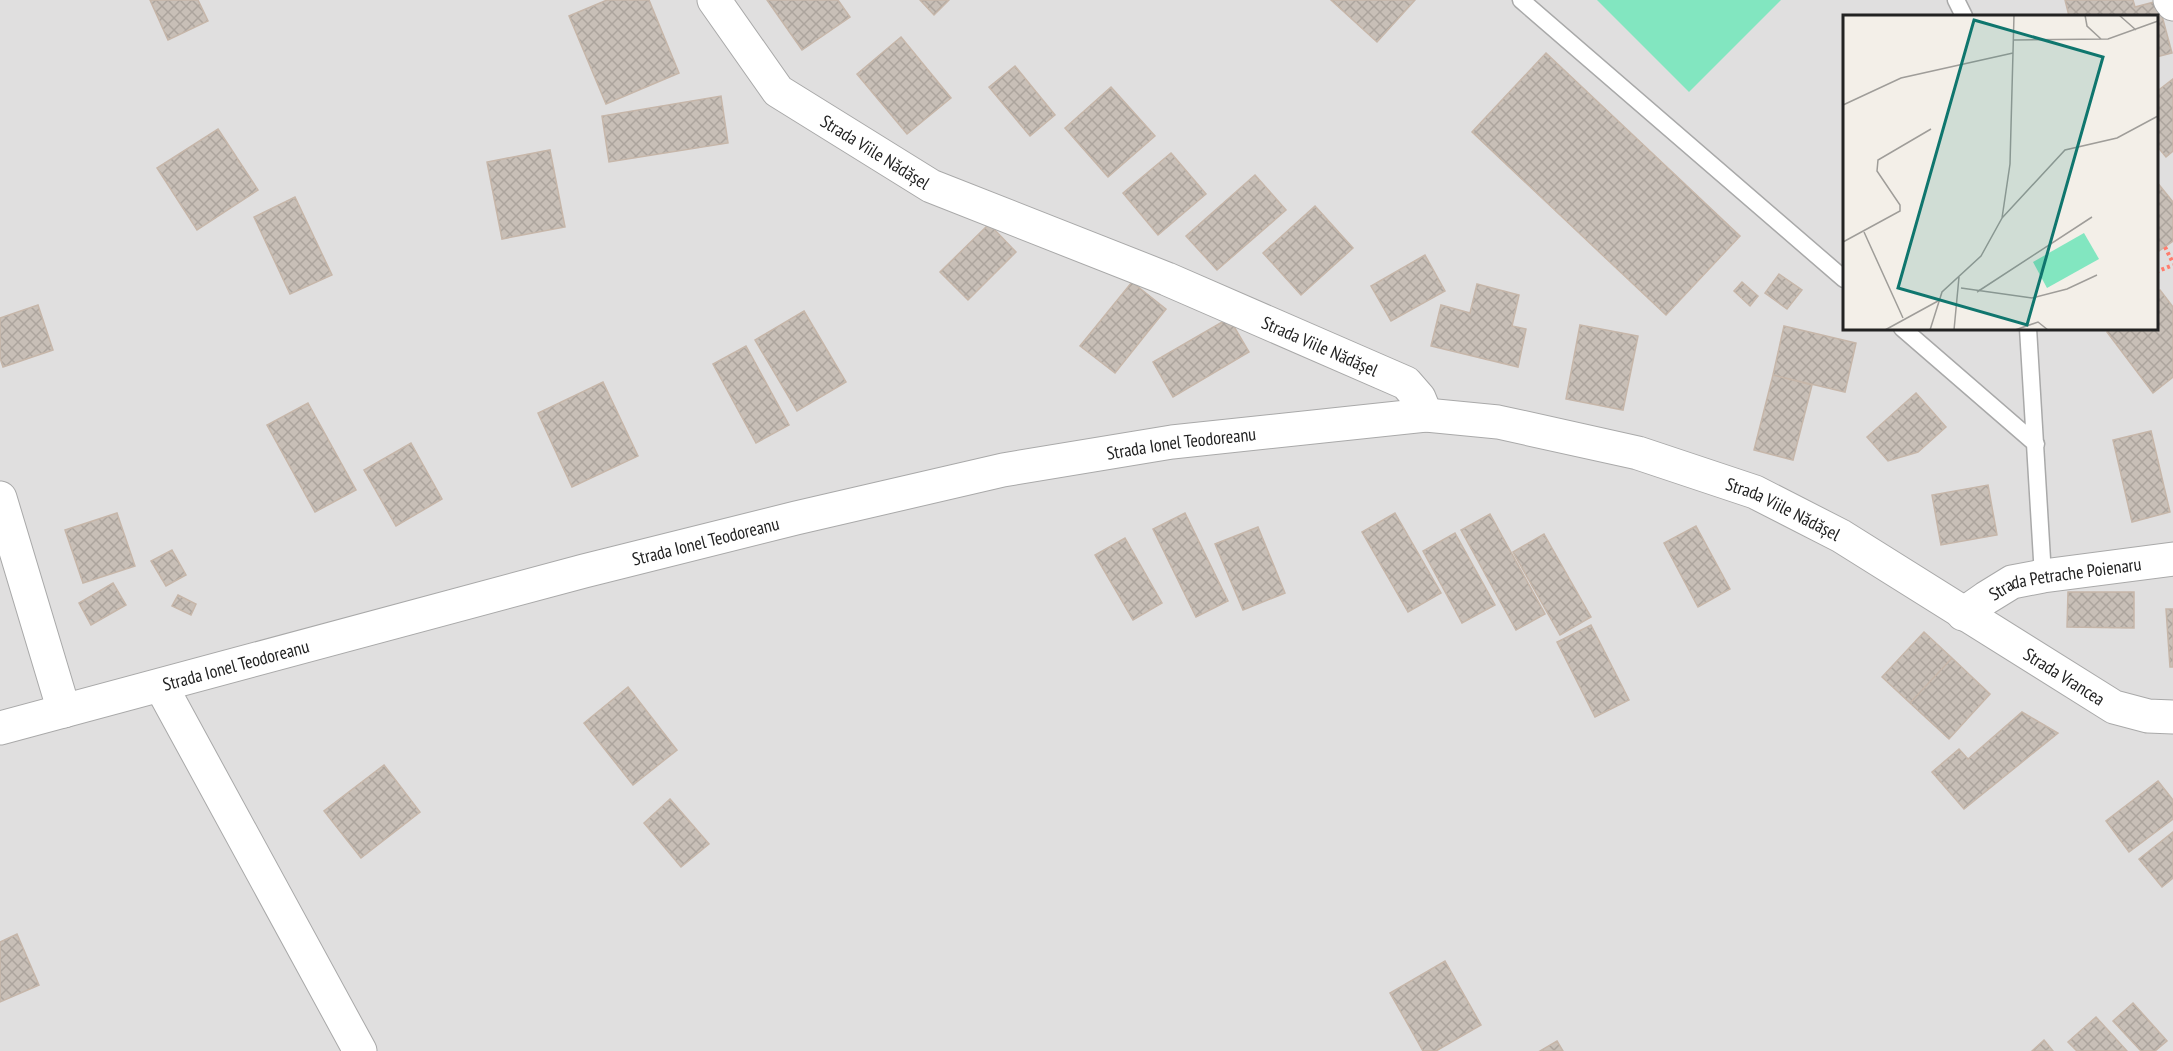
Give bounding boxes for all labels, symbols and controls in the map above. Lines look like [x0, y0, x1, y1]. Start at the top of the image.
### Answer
inset map [1843, 15, 2158, 330]
street label: Strada Viile Nădășel [817, 109, 935, 195]
street label: Strada Viile Nădășel [1258, 310, 1382, 381]
street label: Strada Ionel Teodoreanu [1105, 422, 1257, 464]
street label: Strada Viile Nădășel [1723, 472, 1845, 546]
street label: Strada Ionel Teodoreanu [630, 511, 781, 570]
street label: Strada Petrache Poienaru [1984, 552, 2143, 605]
street label: Strada Ionel Teodoreanu [160, 634, 311, 695]
street label: Strada Vrancea [2020, 642, 2110, 710]

